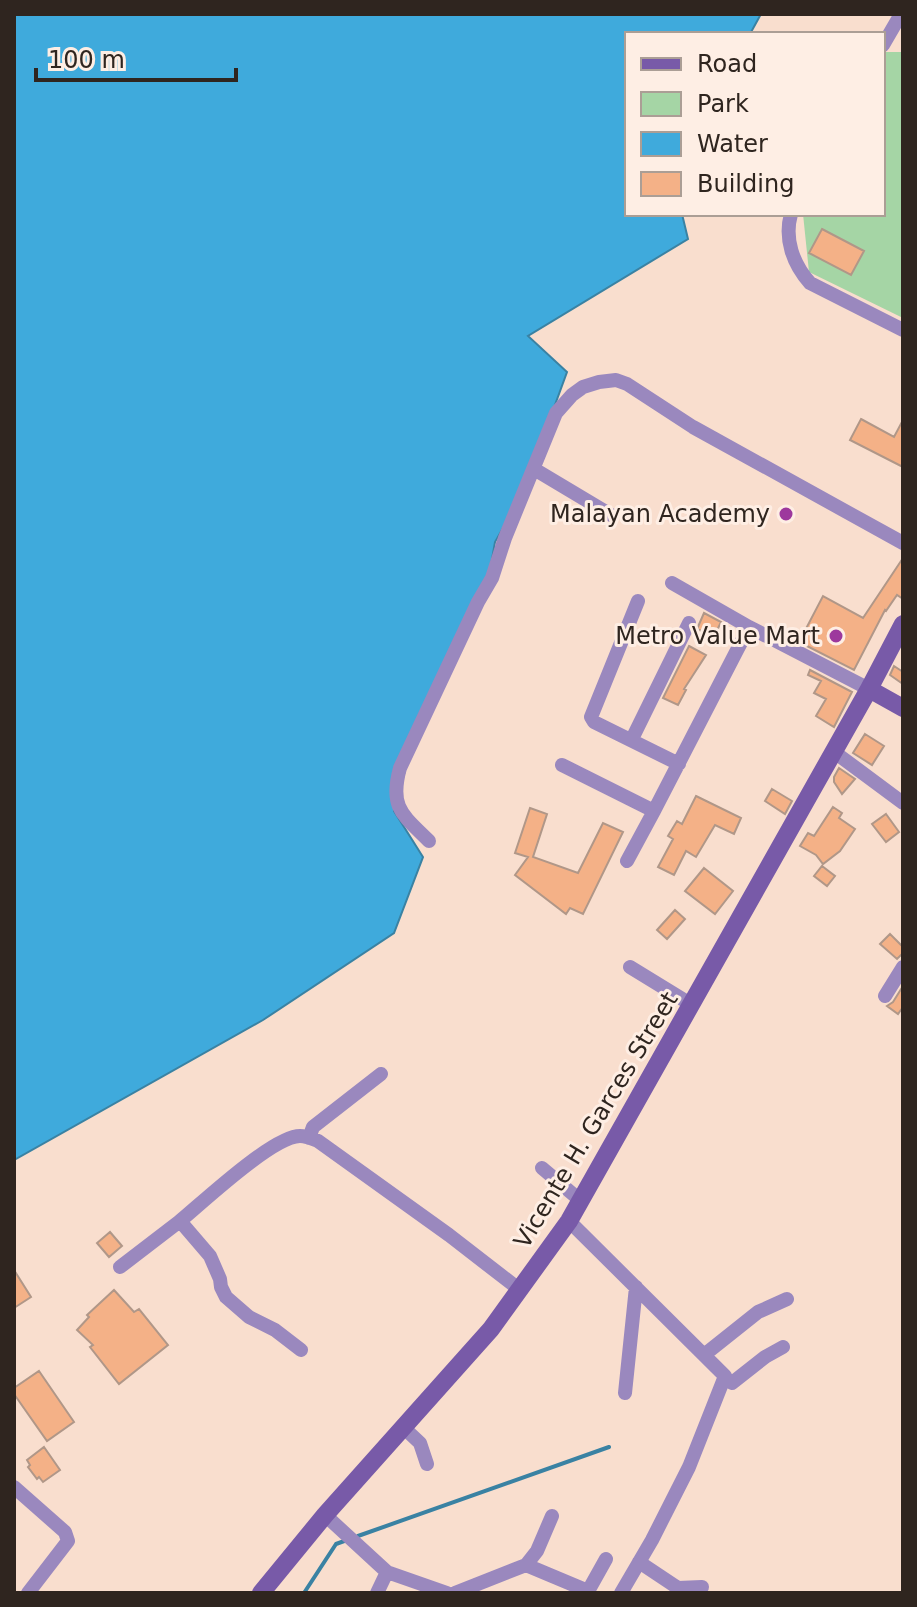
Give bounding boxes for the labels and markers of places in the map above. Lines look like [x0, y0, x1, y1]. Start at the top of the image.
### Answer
place label: Malayan Academy [550, 500, 770, 528]
marker: Malayan Academy [777, 505, 795, 523]
place label: Metro Value Mart [615, 622, 820, 650]
marker: Metro Value Mart [827, 627, 845, 645]

